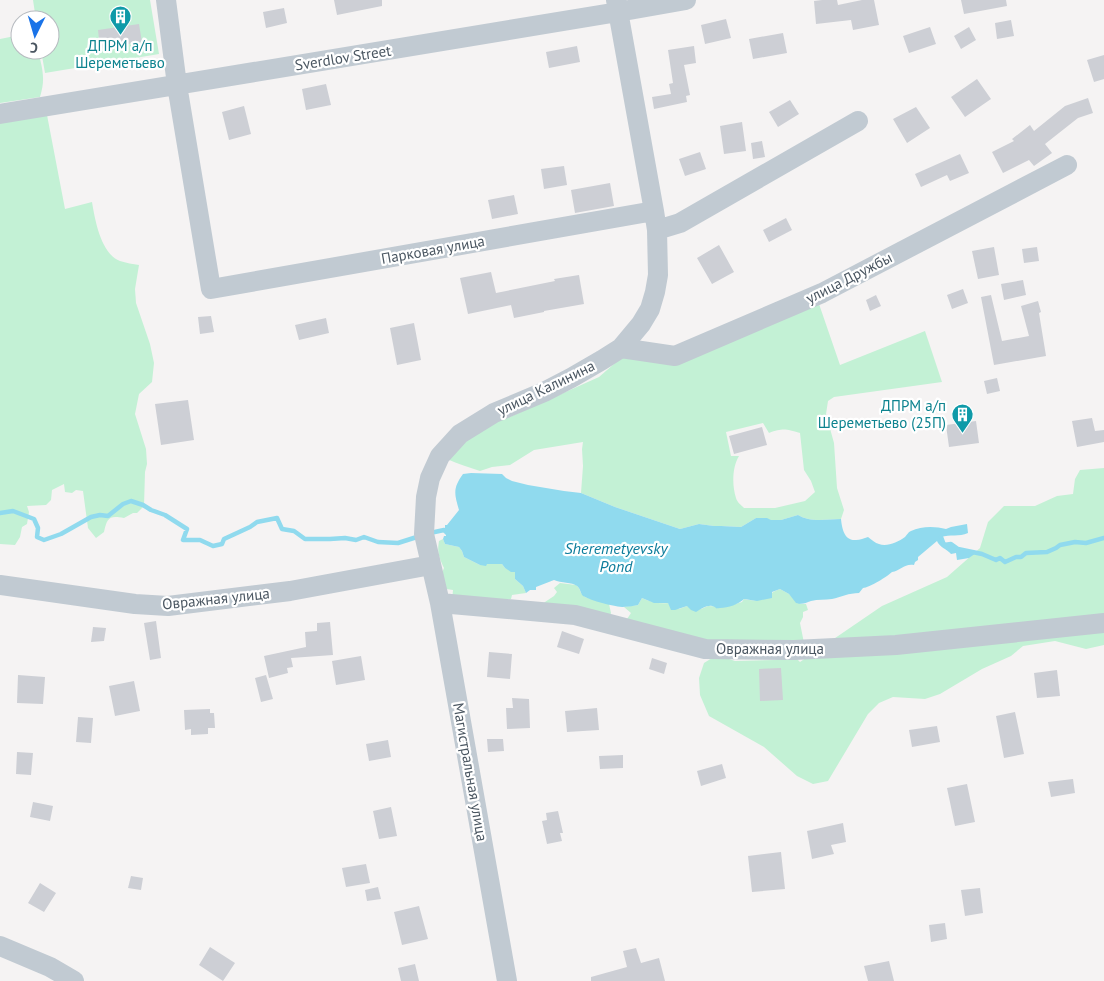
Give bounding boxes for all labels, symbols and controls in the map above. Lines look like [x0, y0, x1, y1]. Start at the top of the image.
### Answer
building icon: ДПРМ а/п Шереметьево [108, 5, 132, 36]
north arrow [10, 10, 60, 60]
place label: ДПРМ а/п Шереметьево [75, 36, 165, 72]
text: С [29, 39, 39, 57]
street label: Sverdlov Street [293, 41, 392, 74]
street label: Парковая улица [380, 231, 486, 268]
street label: улица Дружбы [802, 248, 895, 307]
street label: улица Калинина [494, 356, 598, 419]
place label: ДПРМ а/п Шереметьево (25П) [818, 396, 946, 432]
building icon: ДПРМ а/п Шереметьево (25П) [950, 403, 974, 434]
water label: Sheremetyevsky Pond [564, 538, 669, 576]
street label: Овражная улица [161, 583, 271, 614]
street label: Овражная улица [716, 639, 824, 658]
street label: Магистральная улица [449, 701, 492, 843]

